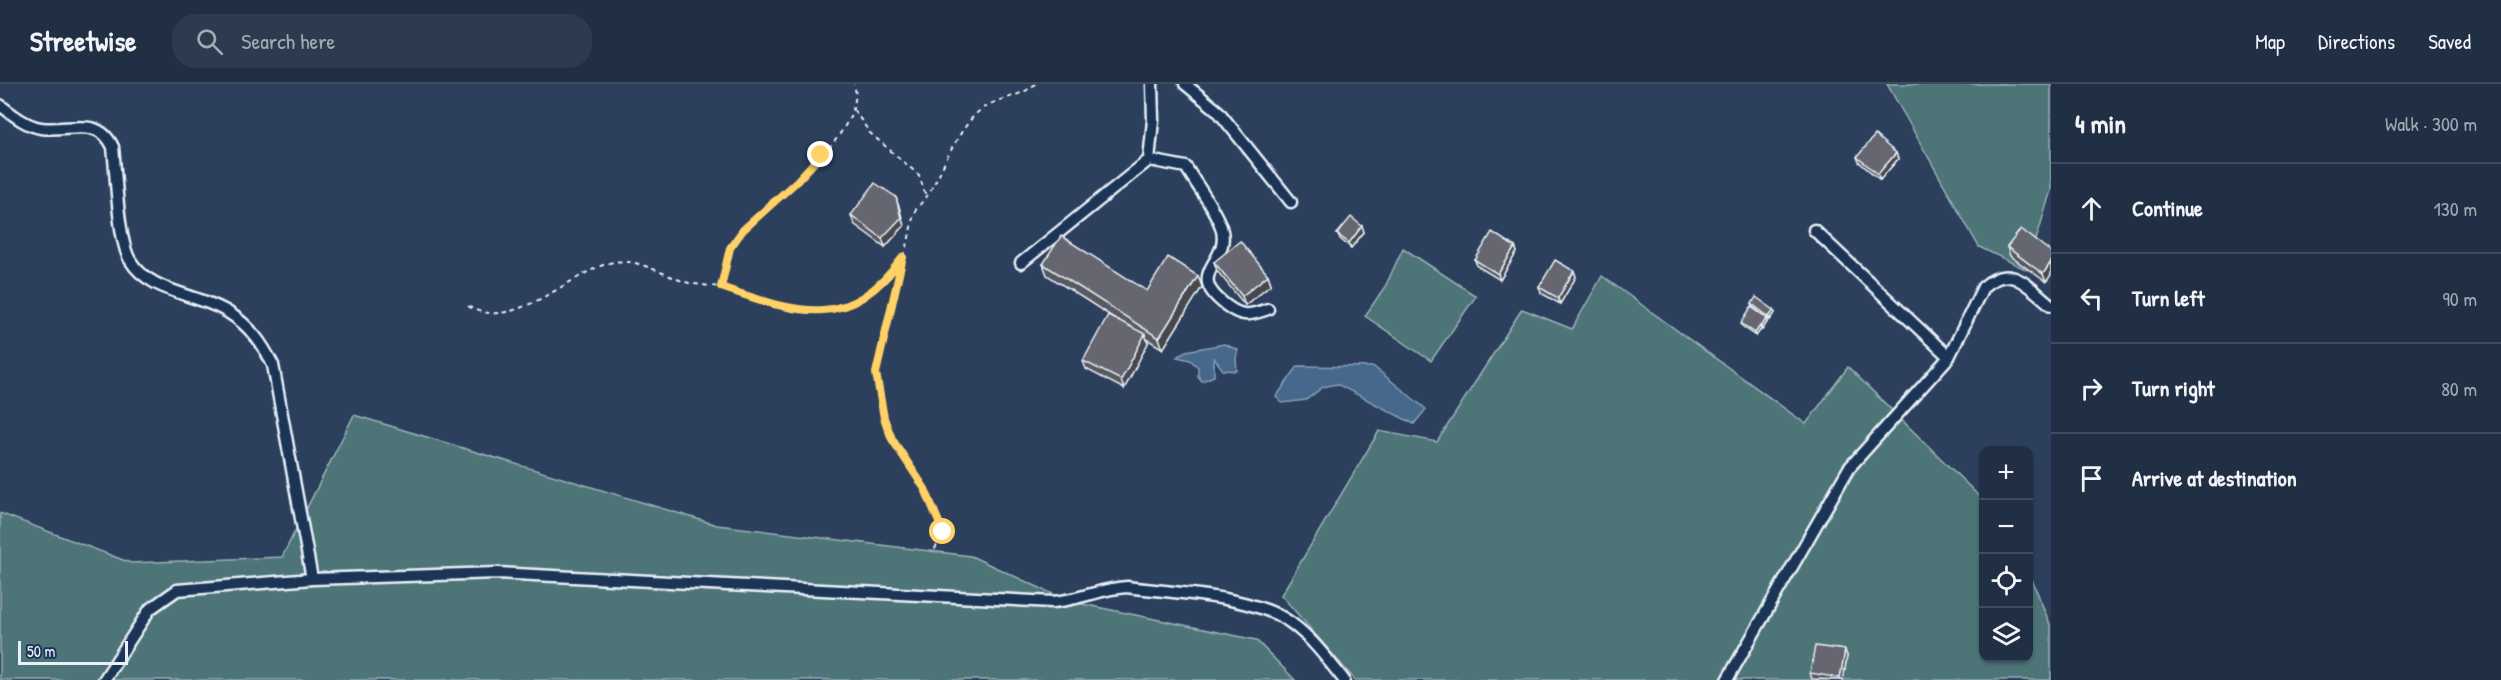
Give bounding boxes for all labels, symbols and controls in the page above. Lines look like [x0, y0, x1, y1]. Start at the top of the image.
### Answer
search box [172, 14, 592, 68]
text: Streetwise [30, 22, 136, 60]
icon: search [193, 25, 226, 58]
text: Search here [241, 26, 335, 56]
text: Map [2255, 27, 2285, 56]
text: Directions [2318, 27, 2395, 56]
text: Saved [2428, 27, 2471, 56]
text: 4 min [2075, 106, 2126, 141]
text: Walk · 300 m [2385, 110, 2477, 137]
route end [807, 141, 833, 167]
icon: ahead [2075, 192, 2108, 225]
text: Continue [2132, 193, 2203, 223]
text: 130 m [2434, 195, 2477, 222]
icon: left [2075, 282, 2108, 315]
text: Turn left [2132, 283, 2205, 313]
text: 90 m [2443, 285, 2477, 312]
icon: right [2075, 372, 2108, 405]
text: Turn right [2132, 373, 2215, 403]
text: 80 m [2441, 375, 2477, 402]
map controls [1979, 446, 2033, 662]
button: + [1979, 446, 2033, 500]
icon: arrive [2075, 462, 2108, 495]
text: Arrive at destination [2132, 463, 2297, 493]
button: − [1979, 500, 2033, 554]
route start [929, 518, 955, 544]
button: locate [1979, 554, 2033, 608]
button: layers [1979, 608, 2033, 662]
scale bar [18, 638, 128, 666]
text: 50 m [27, 640, 56, 662]

